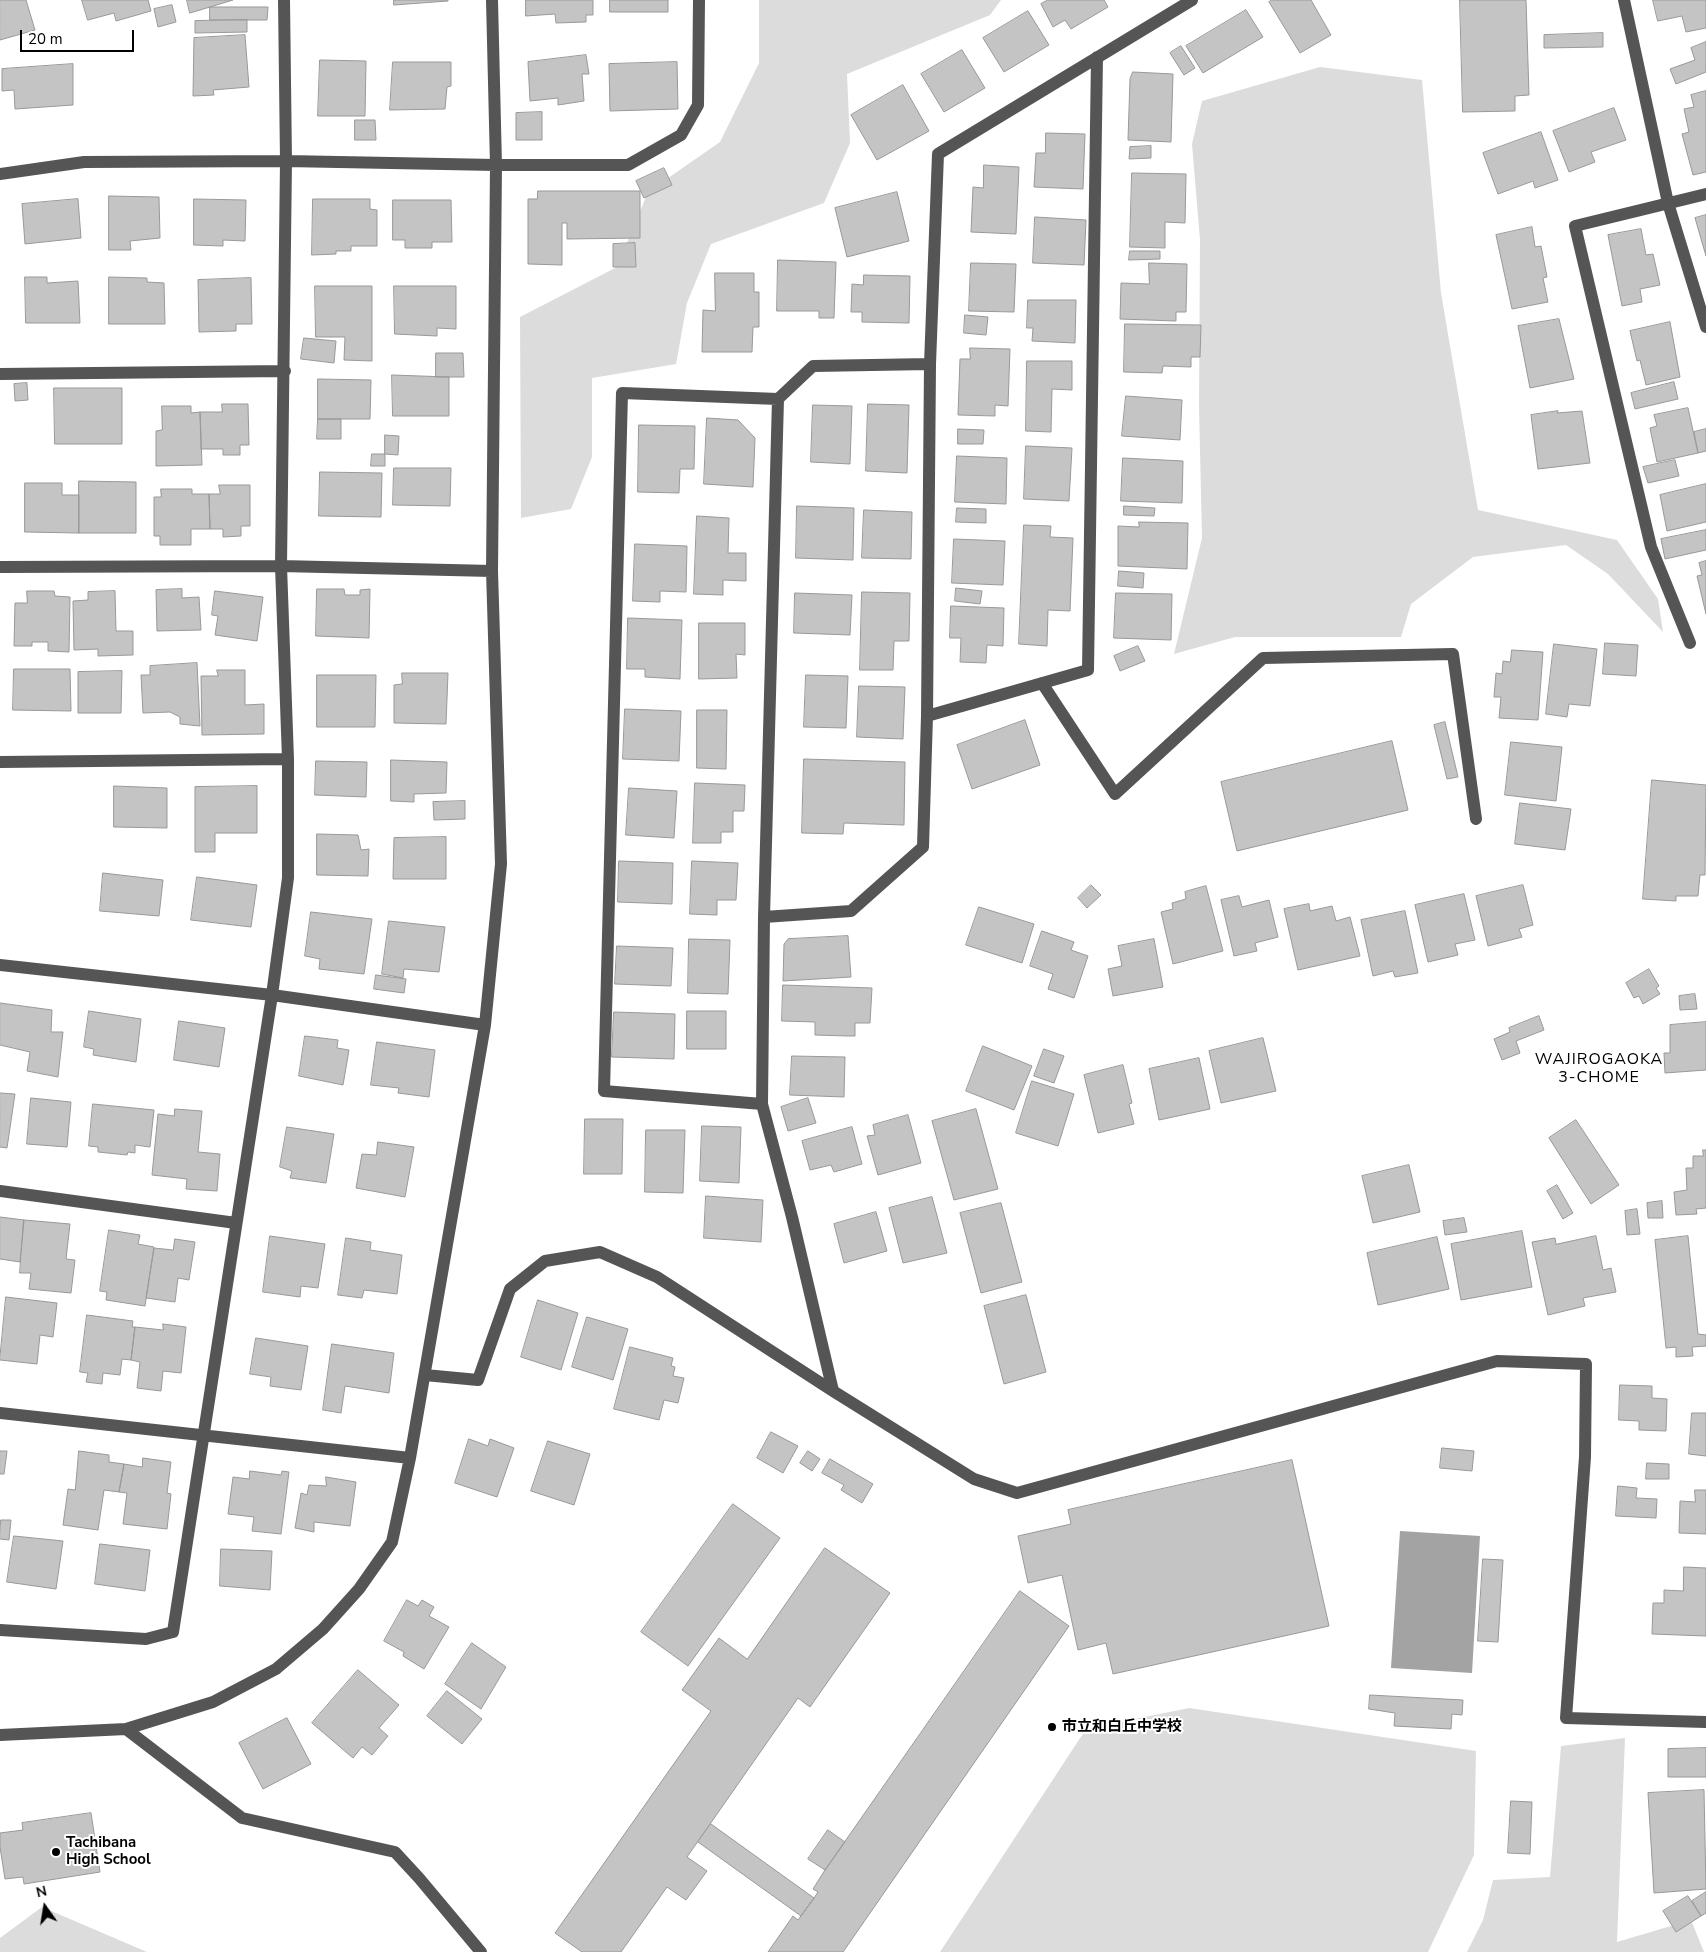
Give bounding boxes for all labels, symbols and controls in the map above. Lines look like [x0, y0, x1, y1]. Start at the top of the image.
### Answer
scale bar [22, 20, 136, 52]
text: 20 m [28, 29, 63, 49]
district label: WAJIROGAOKA 3-CHOME [1533, 1050, 1665, 1088]
place label: 市立和白丘中学校 [1062, 1718, 1182, 1736]
marker: 市立和白丘中学校 [1046, 1721, 1058, 1733]
place label: Tachibana High School [66, 1834, 151, 1869]
marker: Tachibana High School [50, 1846, 62, 1858]
text: N [34, 1881, 49, 1902]
north arrow [20, 1882, 70, 1932]

